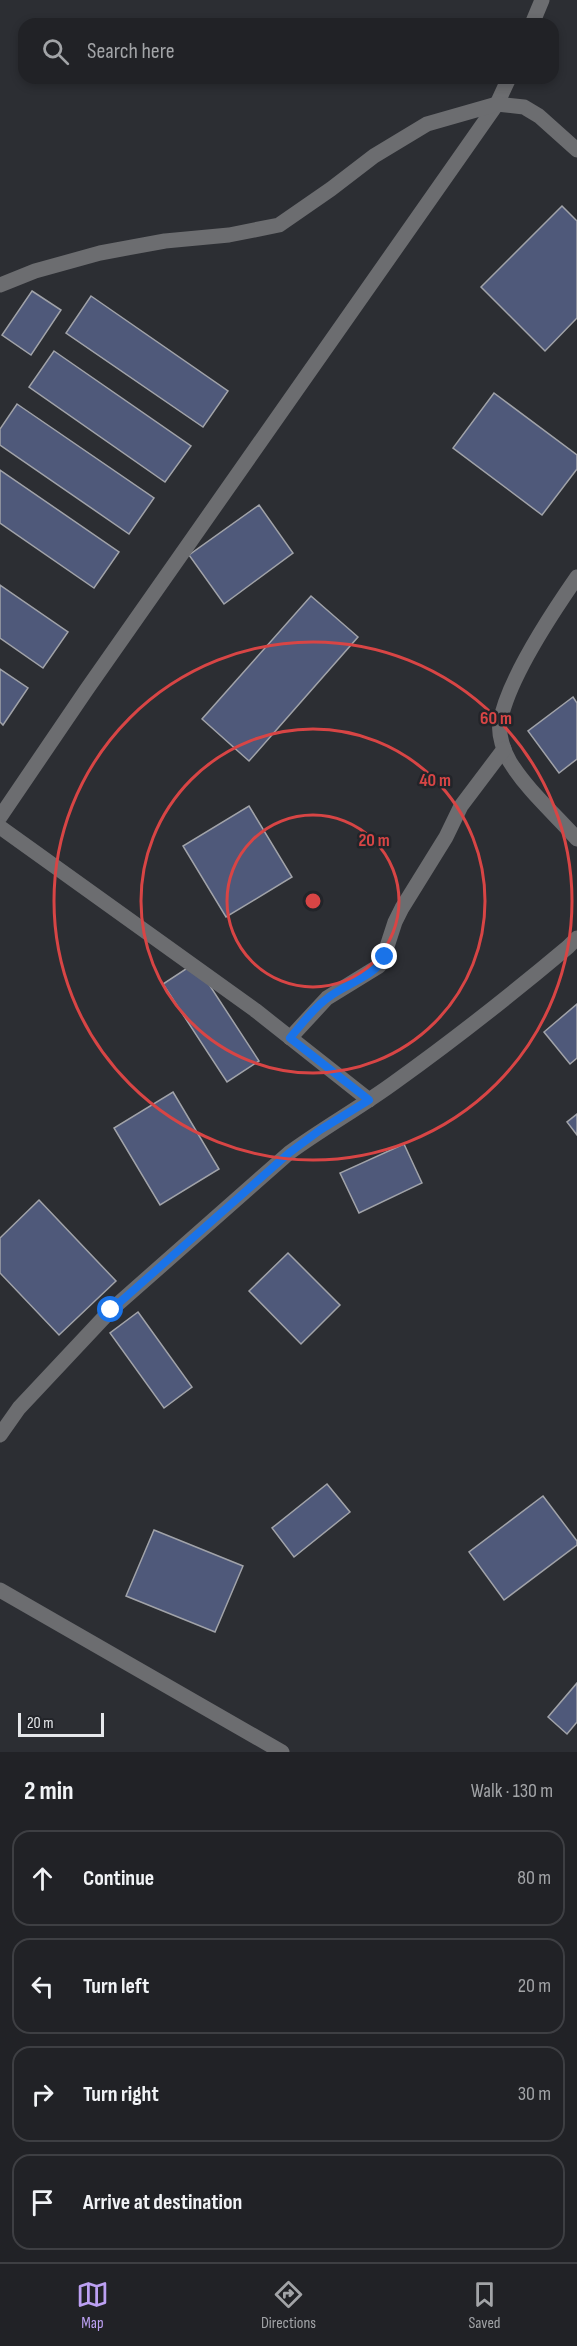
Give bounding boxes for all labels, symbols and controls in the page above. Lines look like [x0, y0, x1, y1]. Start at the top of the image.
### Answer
search box [18, 18, 559, 84]
icon: search [39, 35, 72, 68]
text: Search here [87, 38, 174, 65]
text: 60 m [480, 708, 512, 729]
text: 40 m [419, 770, 451, 791]
text: 20 m [358, 830, 390, 851]
centre of rings [303, 891, 323, 911]
route end [371, 943, 397, 969]
route start [97, 1296, 123, 1322]
scale bar [18, 1710, 104, 1738]
text: 20 m [27, 1714, 54, 1733]
text: 2 min [24, 1776, 74, 1807]
text: Walk · 130 m [471, 1779, 553, 1803]
icon: ahead [26, 1862, 59, 1895]
text: Continue [83, 1865, 154, 1892]
text: 80 m [517, 1866, 551, 1890]
icon: left [26, 1970, 59, 2003]
text: Turn left [83, 1973, 149, 2000]
text: 20 m [518, 1974, 551, 1998]
icon: right [26, 2078, 59, 2111]
text: Turn right [83, 2081, 159, 2108]
text: 30 m [518, 2082, 551, 2106]
icon: arrive [26, 2186, 59, 2219]
text: Arrive at destination [83, 2189, 242, 2216]
tab: Map [76, 2278, 109, 2333]
tab: Directions [261, 2278, 316, 2333]
tab: Saved [468, 2278, 501, 2333]

